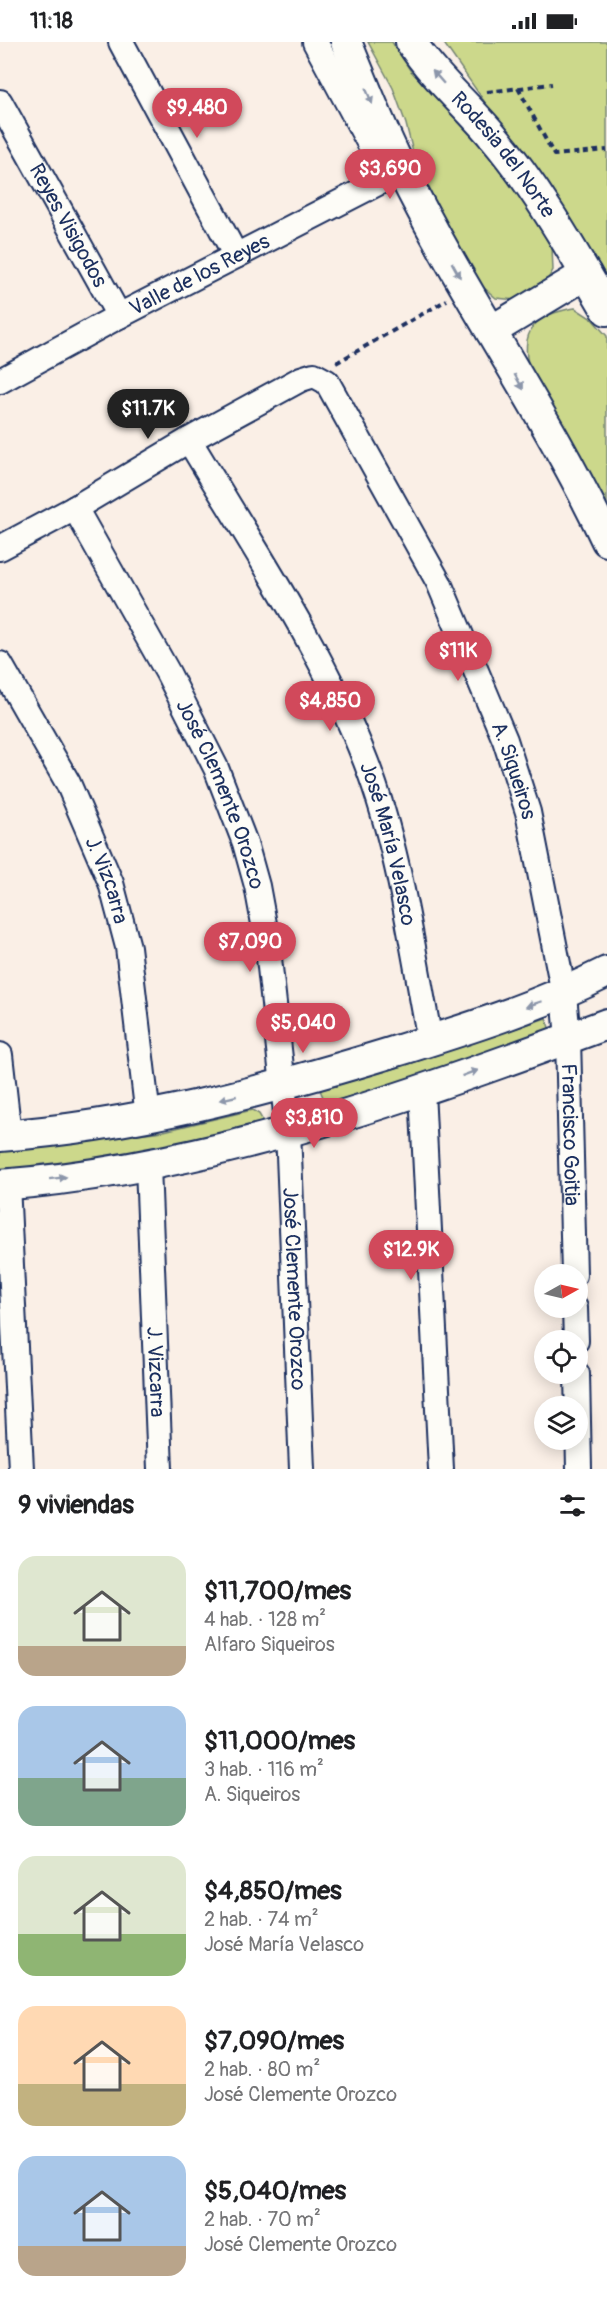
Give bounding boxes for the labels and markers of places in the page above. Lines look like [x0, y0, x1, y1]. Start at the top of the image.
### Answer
pin: $9,480 [148, 88, 246, 139]
pin: $3,690 [341, 149, 439, 200]
pin: $11.7K [99, 389, 197, 440]
pin: $11K [422, 631, 494, 682]
pin: $4,850 [281, 681, 379, 732]
pin: $7,090 [201, 922, 299, 973]
pin: $5,040 [254, 1003, 352, 1054]
pin: $3,810 [265, 1098, 363, 1149]
pin: $12.9K [362, 1230, 460, 1281]

